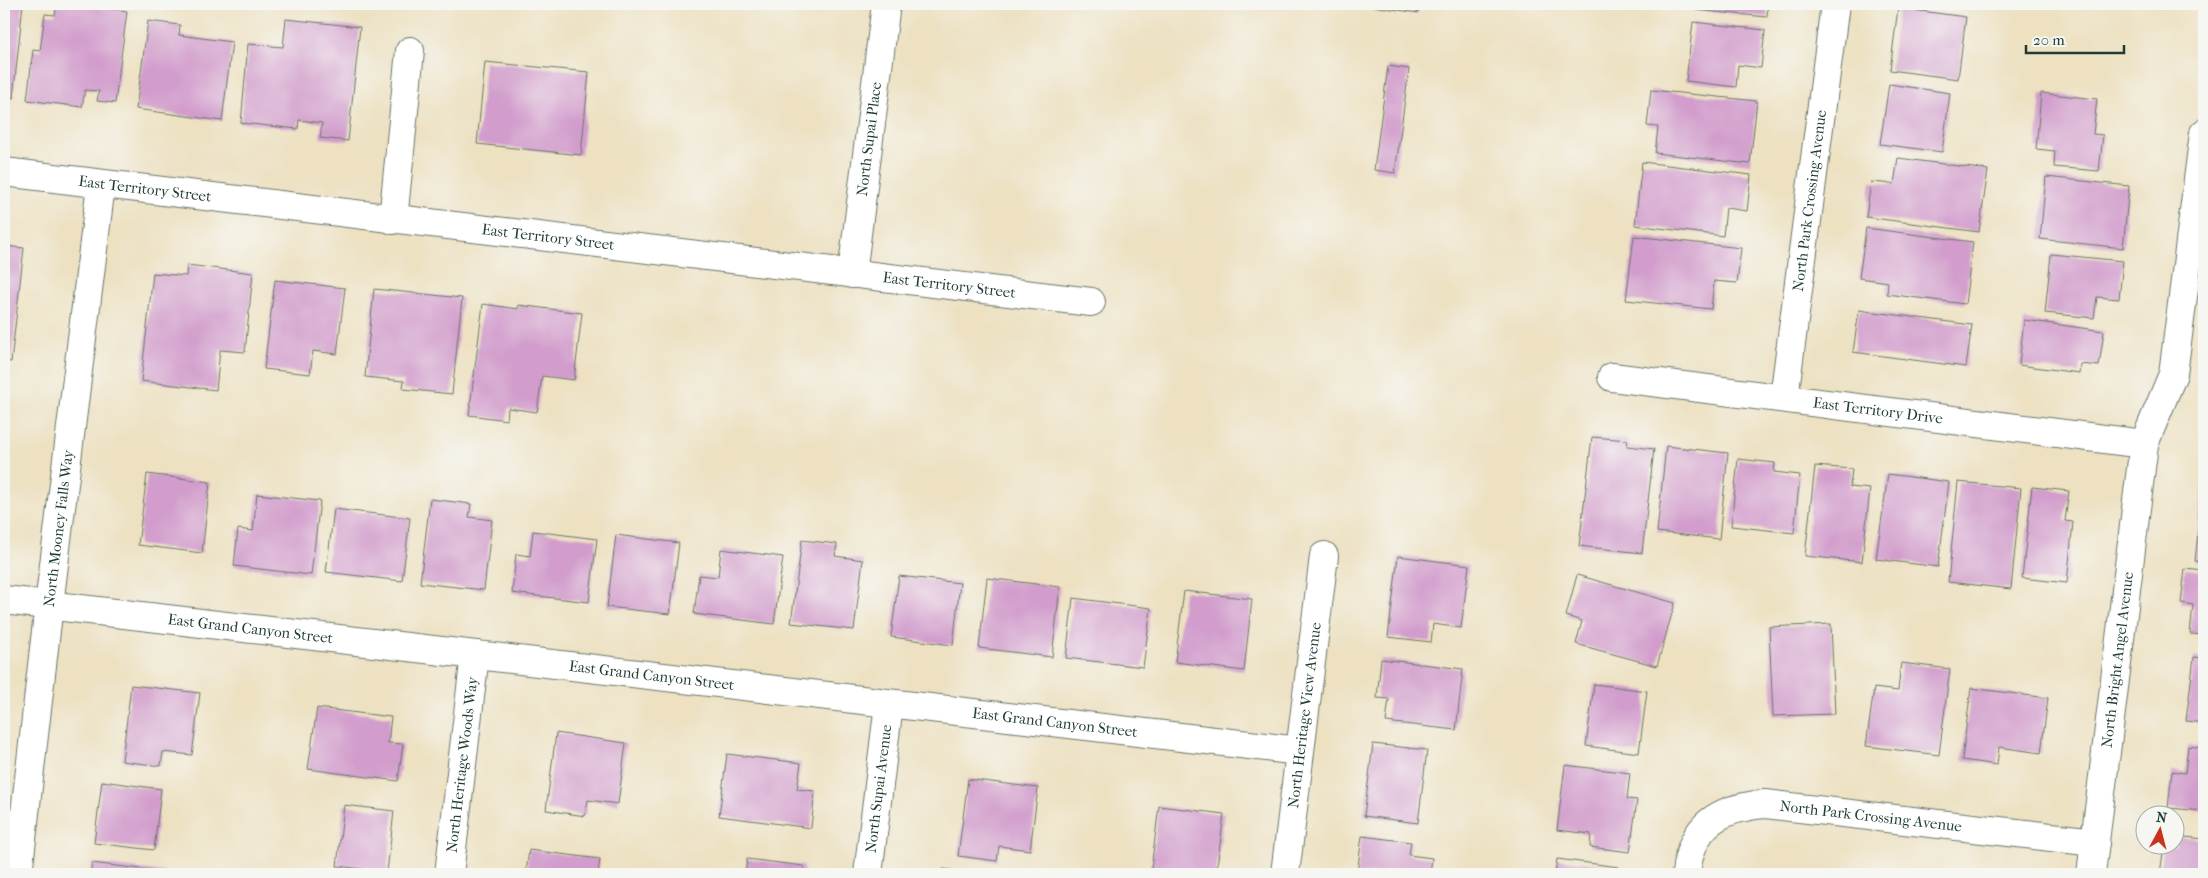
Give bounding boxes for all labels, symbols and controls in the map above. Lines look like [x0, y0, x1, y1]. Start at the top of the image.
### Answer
scale bar [2026, 22, 2123, 54]
text: 20 m [2033, 31, 2065, 49]
street label: North Supai Place [853, 80, 885, 197]
street label: North Park Crossing Avenue [1789, 108, 1830, 293]
street label: East Territory Street [78, 172, 213, 206]
street label: East Territory Street [481, 220, 616, 254]
street label: East Territory Street [882, 268, 1017, 302]
street label: East Territory Drive [1812, 393, 1944, 428]
street label: North Mooney Falls Way [40, 448, 77, 608]
street label: North Bright Angel Avenue [2098, 570, 2137, 749]
street label: East Grand Canyon Street [167, 610, 335, 647]
street label: North Heritage View Avenue [1284, 621, 1325, 809]
street label: East Grand Canyon Street [568, 657, 736, 694]
street label: North Heritage Woods Way [443, 675, 481, 854]
street label: East Grand Canyon Street [971, 704, 1139, 741]
street label: North Supai Avenue [862, 723, 895, 854]
street label: North Park Crossing Avenue [1779, 797, 1963, 836]
north arrow [2136, 806, 2186, 856]
text: N [2155, 809, 2168, 827]

